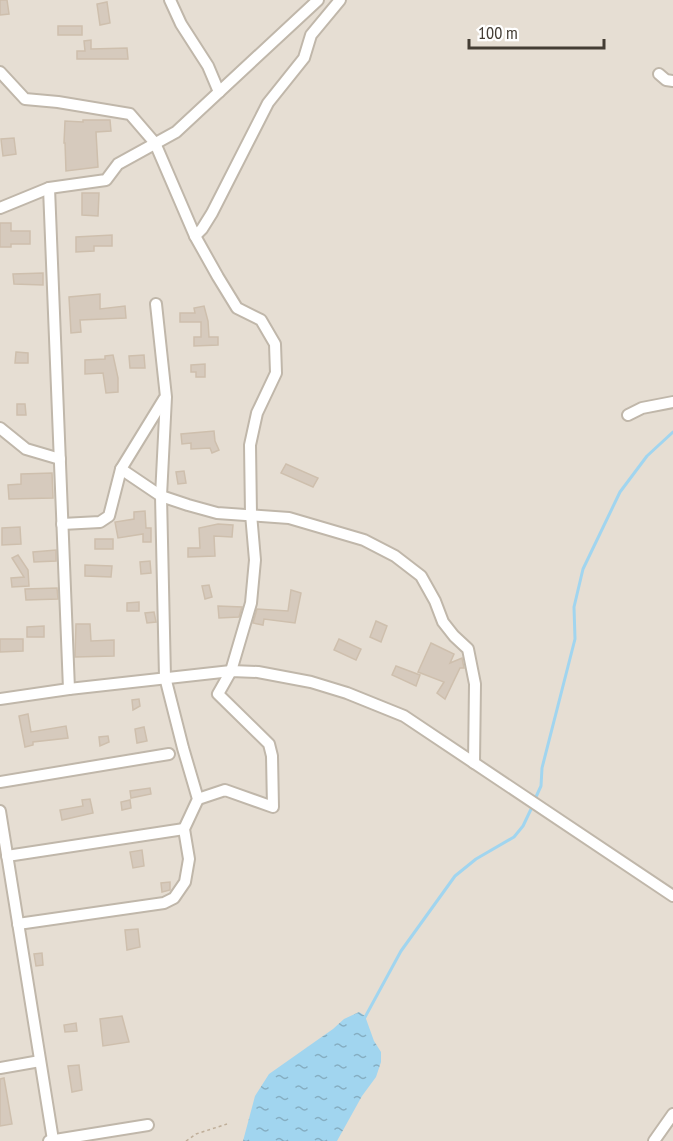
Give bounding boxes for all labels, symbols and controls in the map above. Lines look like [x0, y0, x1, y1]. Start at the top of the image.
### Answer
scale bar [469, 12, 604, 50]
text: 100 m [478, 21, 518, 44]

